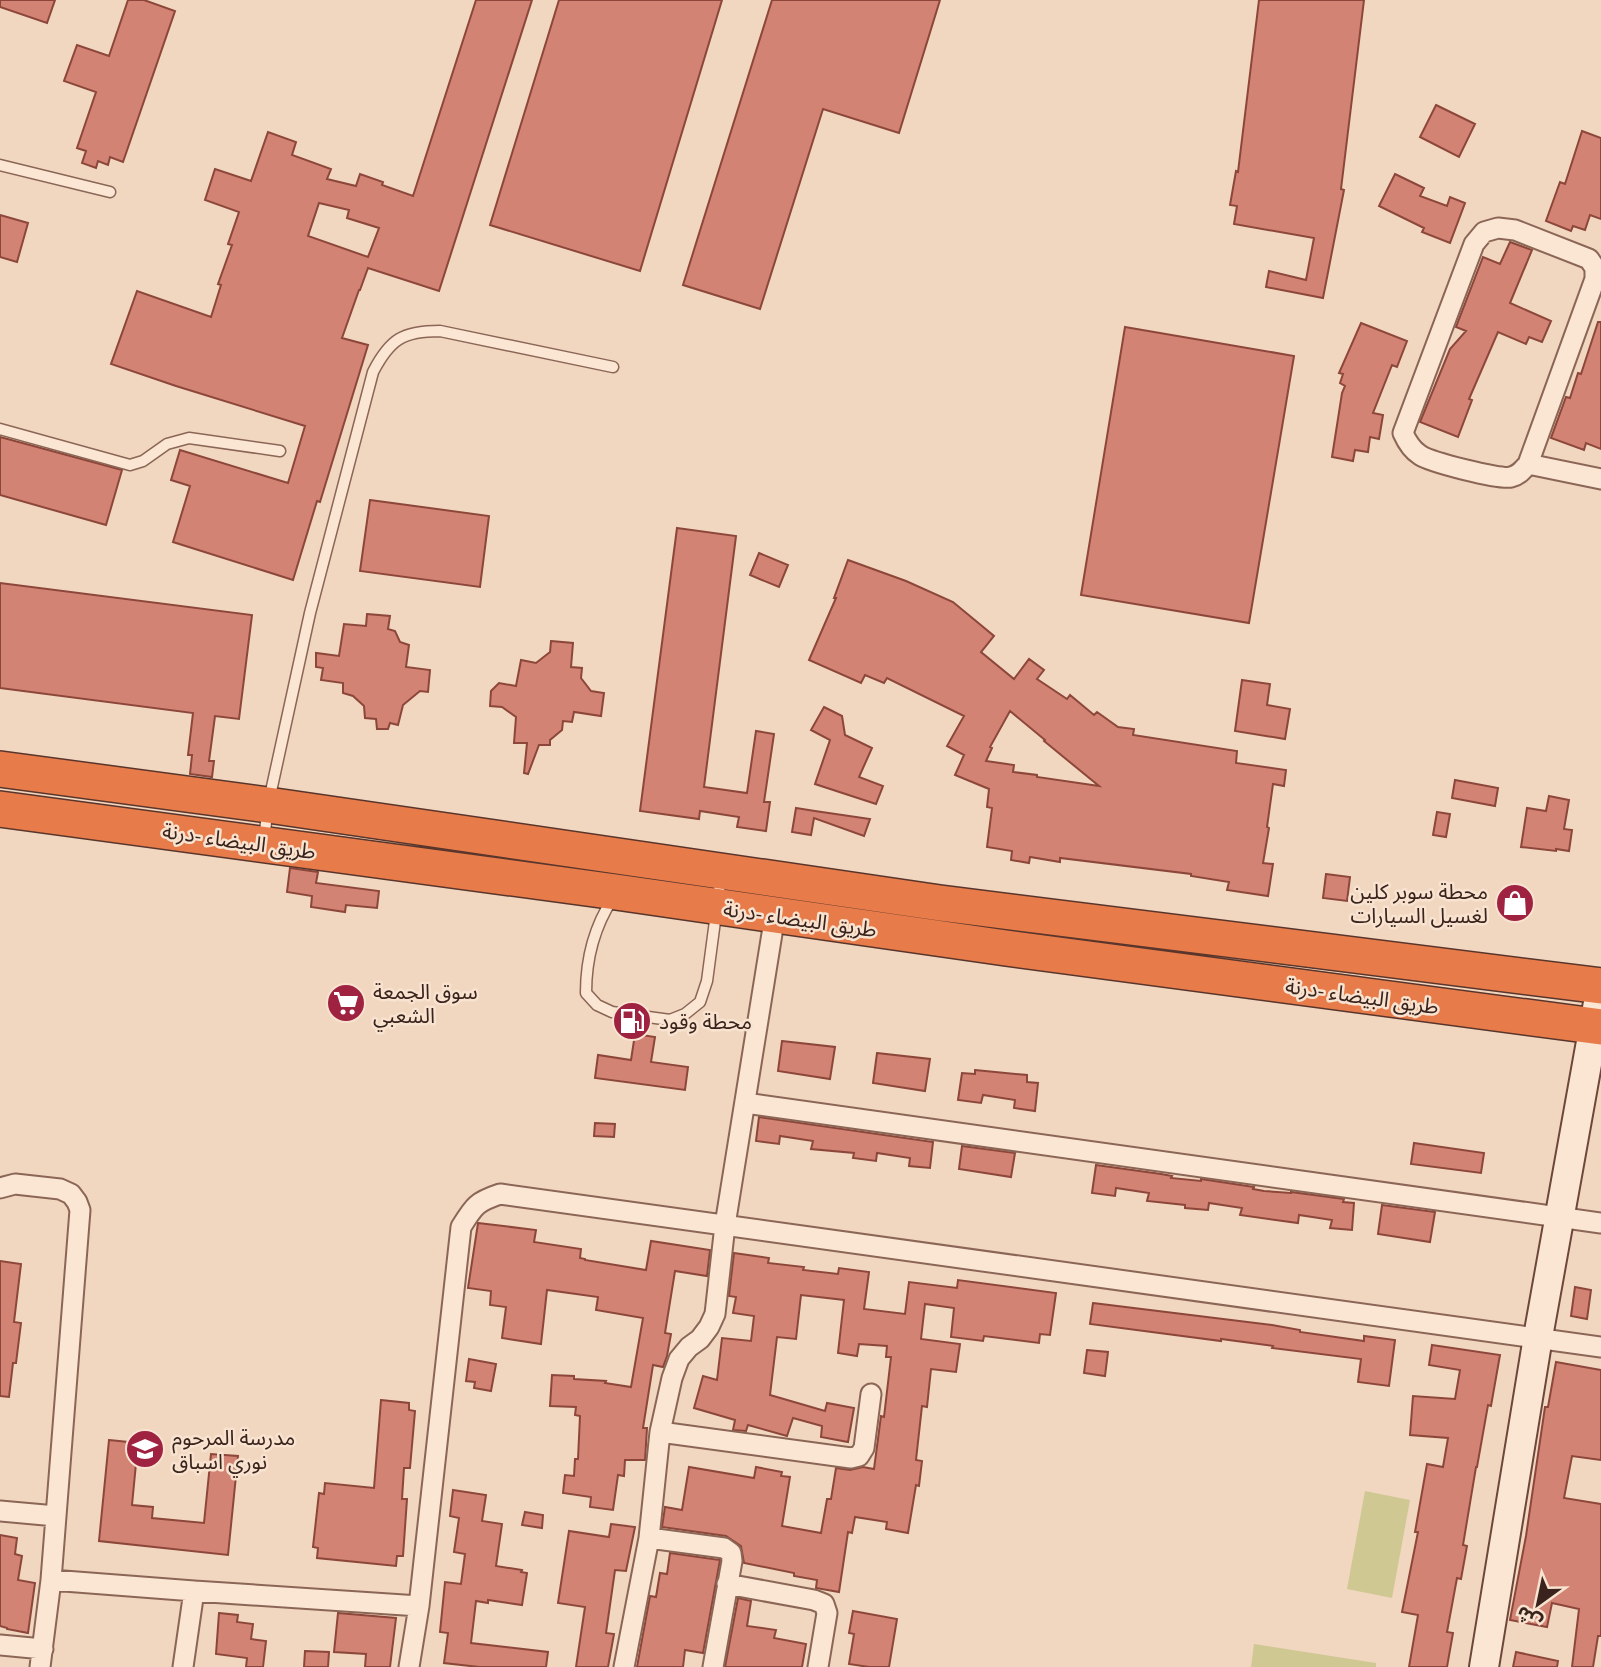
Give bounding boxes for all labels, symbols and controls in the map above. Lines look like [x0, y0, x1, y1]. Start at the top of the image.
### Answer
street label: طريق البيضاء -درنة [160, 816, 318, 866]
place label: محطة سوبر كلين لغسيل السيارات [1350, 877, 1488, 930]
shop icon: محطة سوبر كلين لغسيل السيارات [1494, 882, 1536, 924]
street label: طريق البيضاء -درنة [721, 894, 879, 944]
street label: طريق البيضاء -درنة [1283, 971, 1441, 1021]
place label: سوق الجمعة الشعبي [373, 977, 478, 1031]
supermarket icon: سوق الجمعة الشعبي [325, 982, 367, 1024]
fuel station icon: محطة وقود [611, 1000, 653, 1042]
place label: محطة وقود [659, 1007, 752, 1036]
place label: مدرسة المرحوم نوري اسباق [172, 1423, 295, 1477]
school or university icon: مدرسة المرحوم نوري اسباق [124, 1428, 166, 1470]
north arrow [1503, 1569, 1573, 1639]
text: ش [1511, 1600, 1547, 1636]

